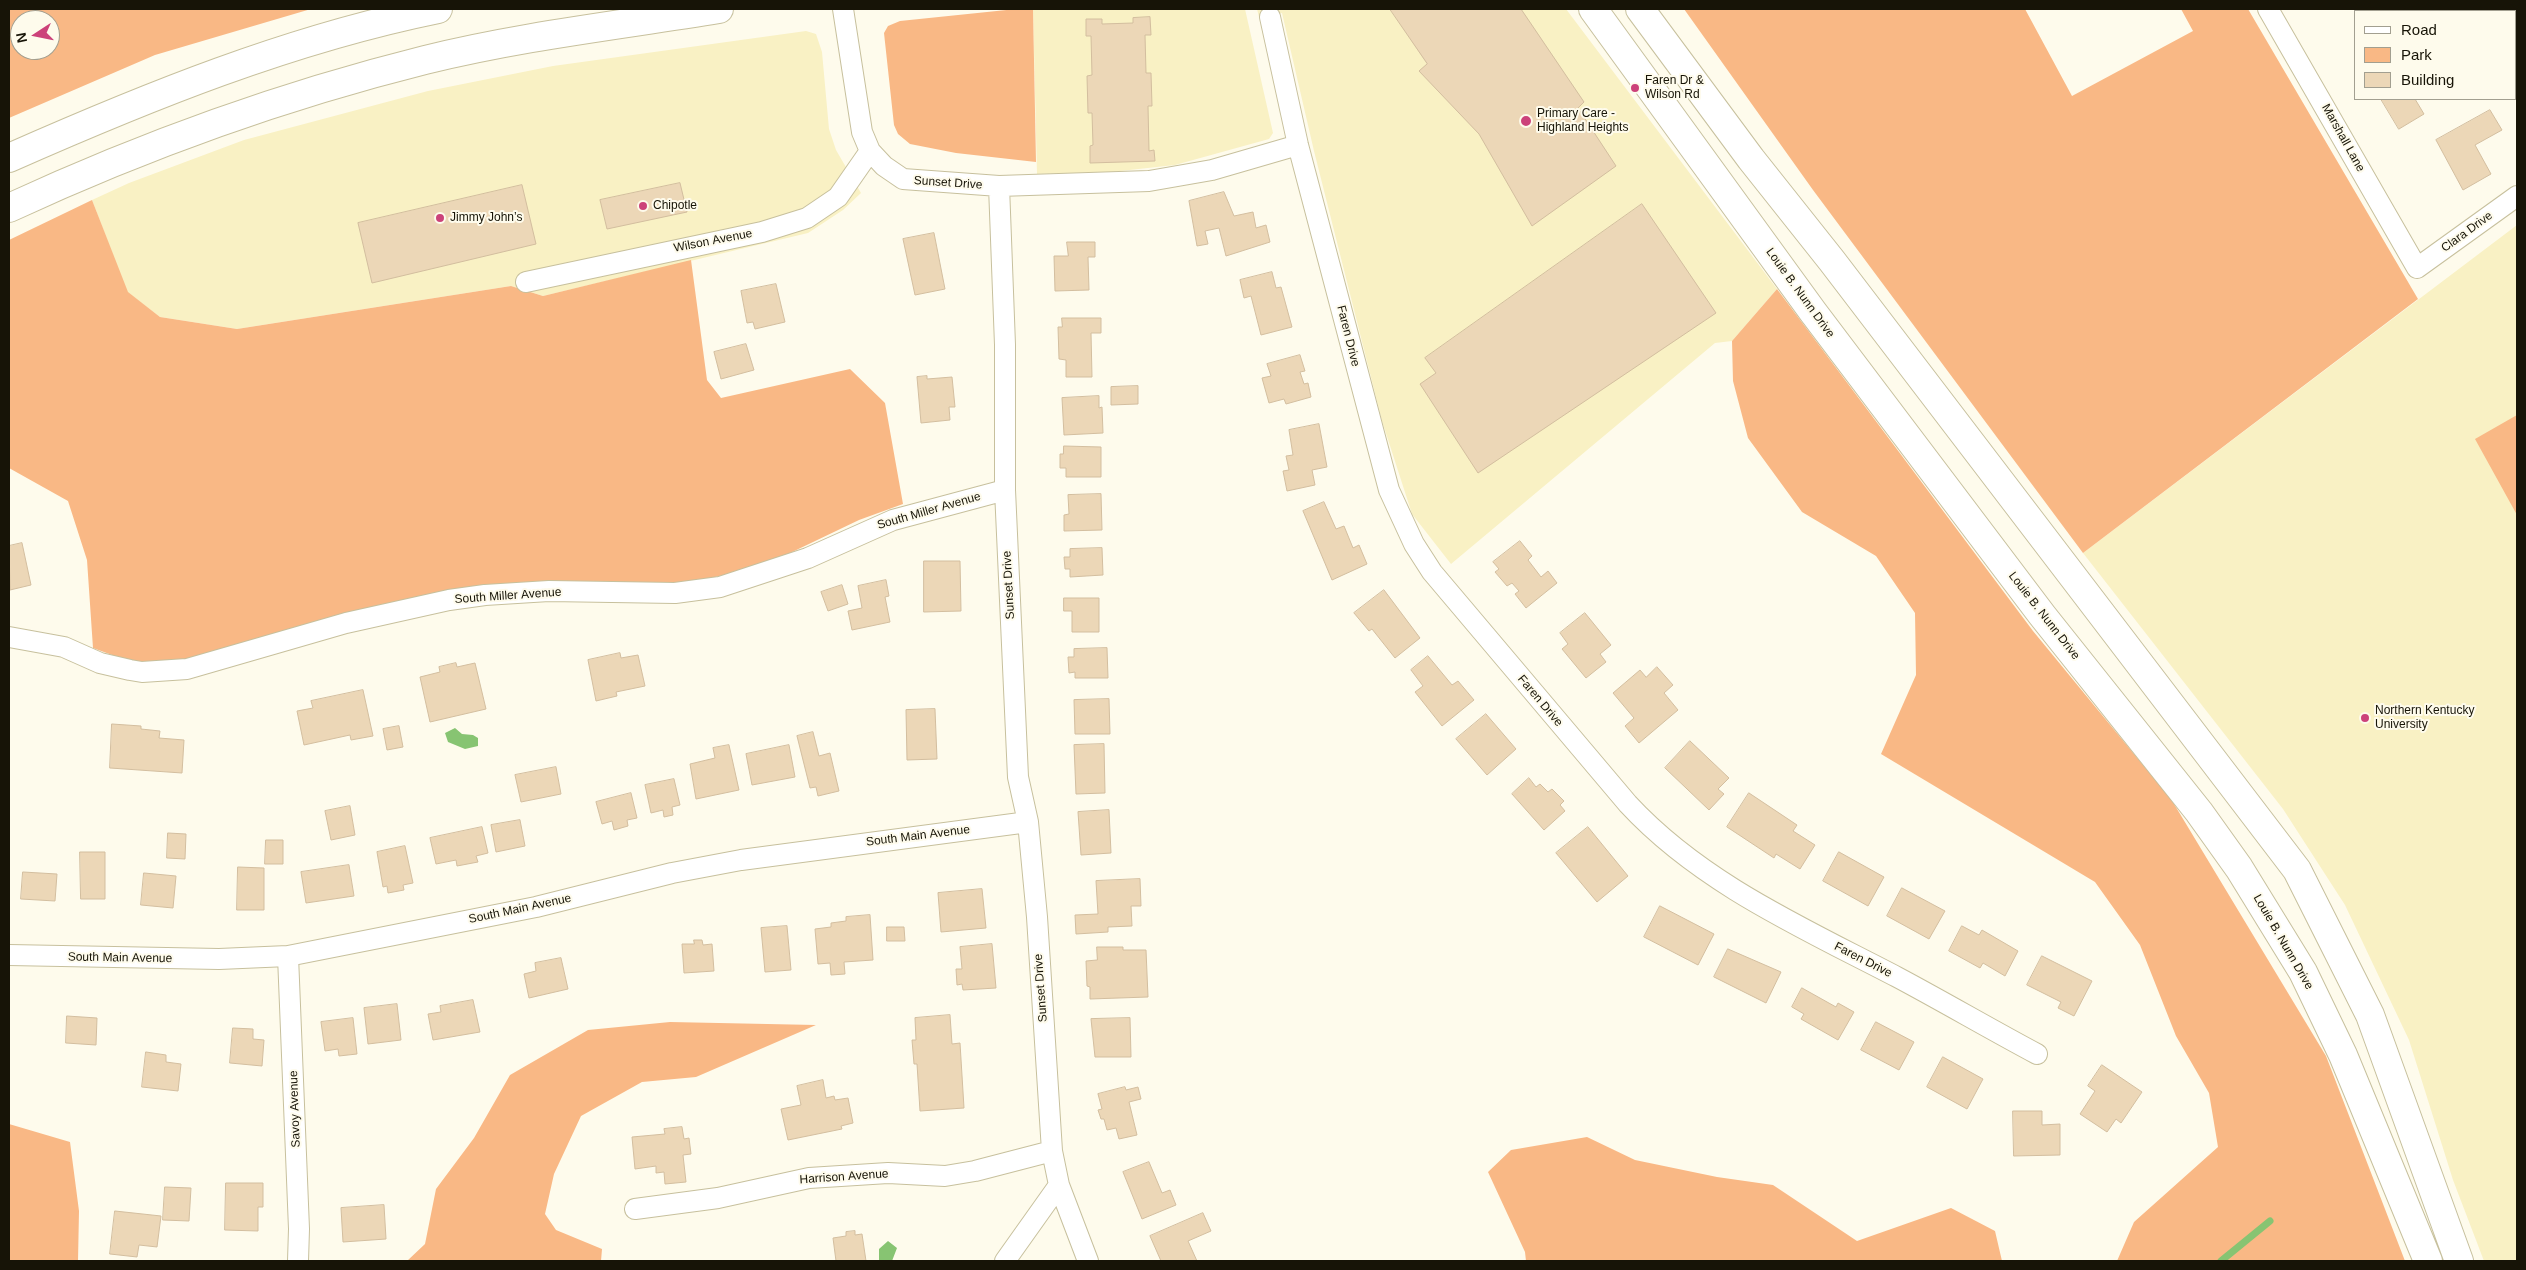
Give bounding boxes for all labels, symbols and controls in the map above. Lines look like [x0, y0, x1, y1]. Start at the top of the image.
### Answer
north arrow [10, 10, 60, 60]
legend [2354, 10, 2516, 100]
text: Road [2401, 21, 2437, 38]
text: N [12, 31, 30, 44]
text: Park [2401, 46, 2432, 63]
text: Building [2401, 71, 2454, 88]
place label: Faren Dr & Wilson Rd [1645, 74, 1704, 102]
marker: Faren Dr & Wilson Rd [1629, 82, 1641, 94]
street label: Marshall Lane [2318, 102, 2368, 174]
place label: Primary Care - Highland Heights [1537, 107, 1628, 135]
marker: Primary Care - Highland Heights [1519, 114, 1533, 128]
street label: Sunset Drive [913, 173, 983, 193]
place label: Chipotle [653, 199, 697, 213]
marker: Chipotle [637, 200, 649, 212]
street label: Clara Drive [2438, 209, 2496, 255]
place label: Jimmy John’s [450, 211, 522, 225]
marker: Jimmy John’s [434, 212, 446, 224]
street label: Wilson Avenue [672, 226, 754, 256]
street label: Louie B. Nunn Drive [1763, 245, 1837, 341]
street label: Faren Drive [1333, 304, 1363, 368]
street label: South Miller Avenue [876, 489, 982, 533]
street label: Sunset Drive [1000, 550, 1018, 620]
street label: Louie B. Nunn Drive [2005, 569, 2083, 663]
street label: South Miller Avenue [454, 585, 562, 607]
street label: Faren Drive [1514, 672, 1566, 730]
place label: Northern Kentucky University [2375, 704, 2474, 732]
marker: Northern Kentucky University [2359, 712, 2371, 724]
street label: South Main Avenue [865, 822, 971, 850]
street label: South Main Avenue [467, 891, 573, 927]
street label: Louie B. Nunn Drive [2250, 892, 2316, 992]
street label: Faren Drive [1832, 939, 1894, 981]
street label: South Main Avenue [68, 950, 172, 966]
street label: Sunset Drive [1031, 953, 1051, 1023]
street label: Savoy Avenue [286, 1070, 304, 1148]
street label: Harrison Avenue [799, 1167, 889, 1187]

